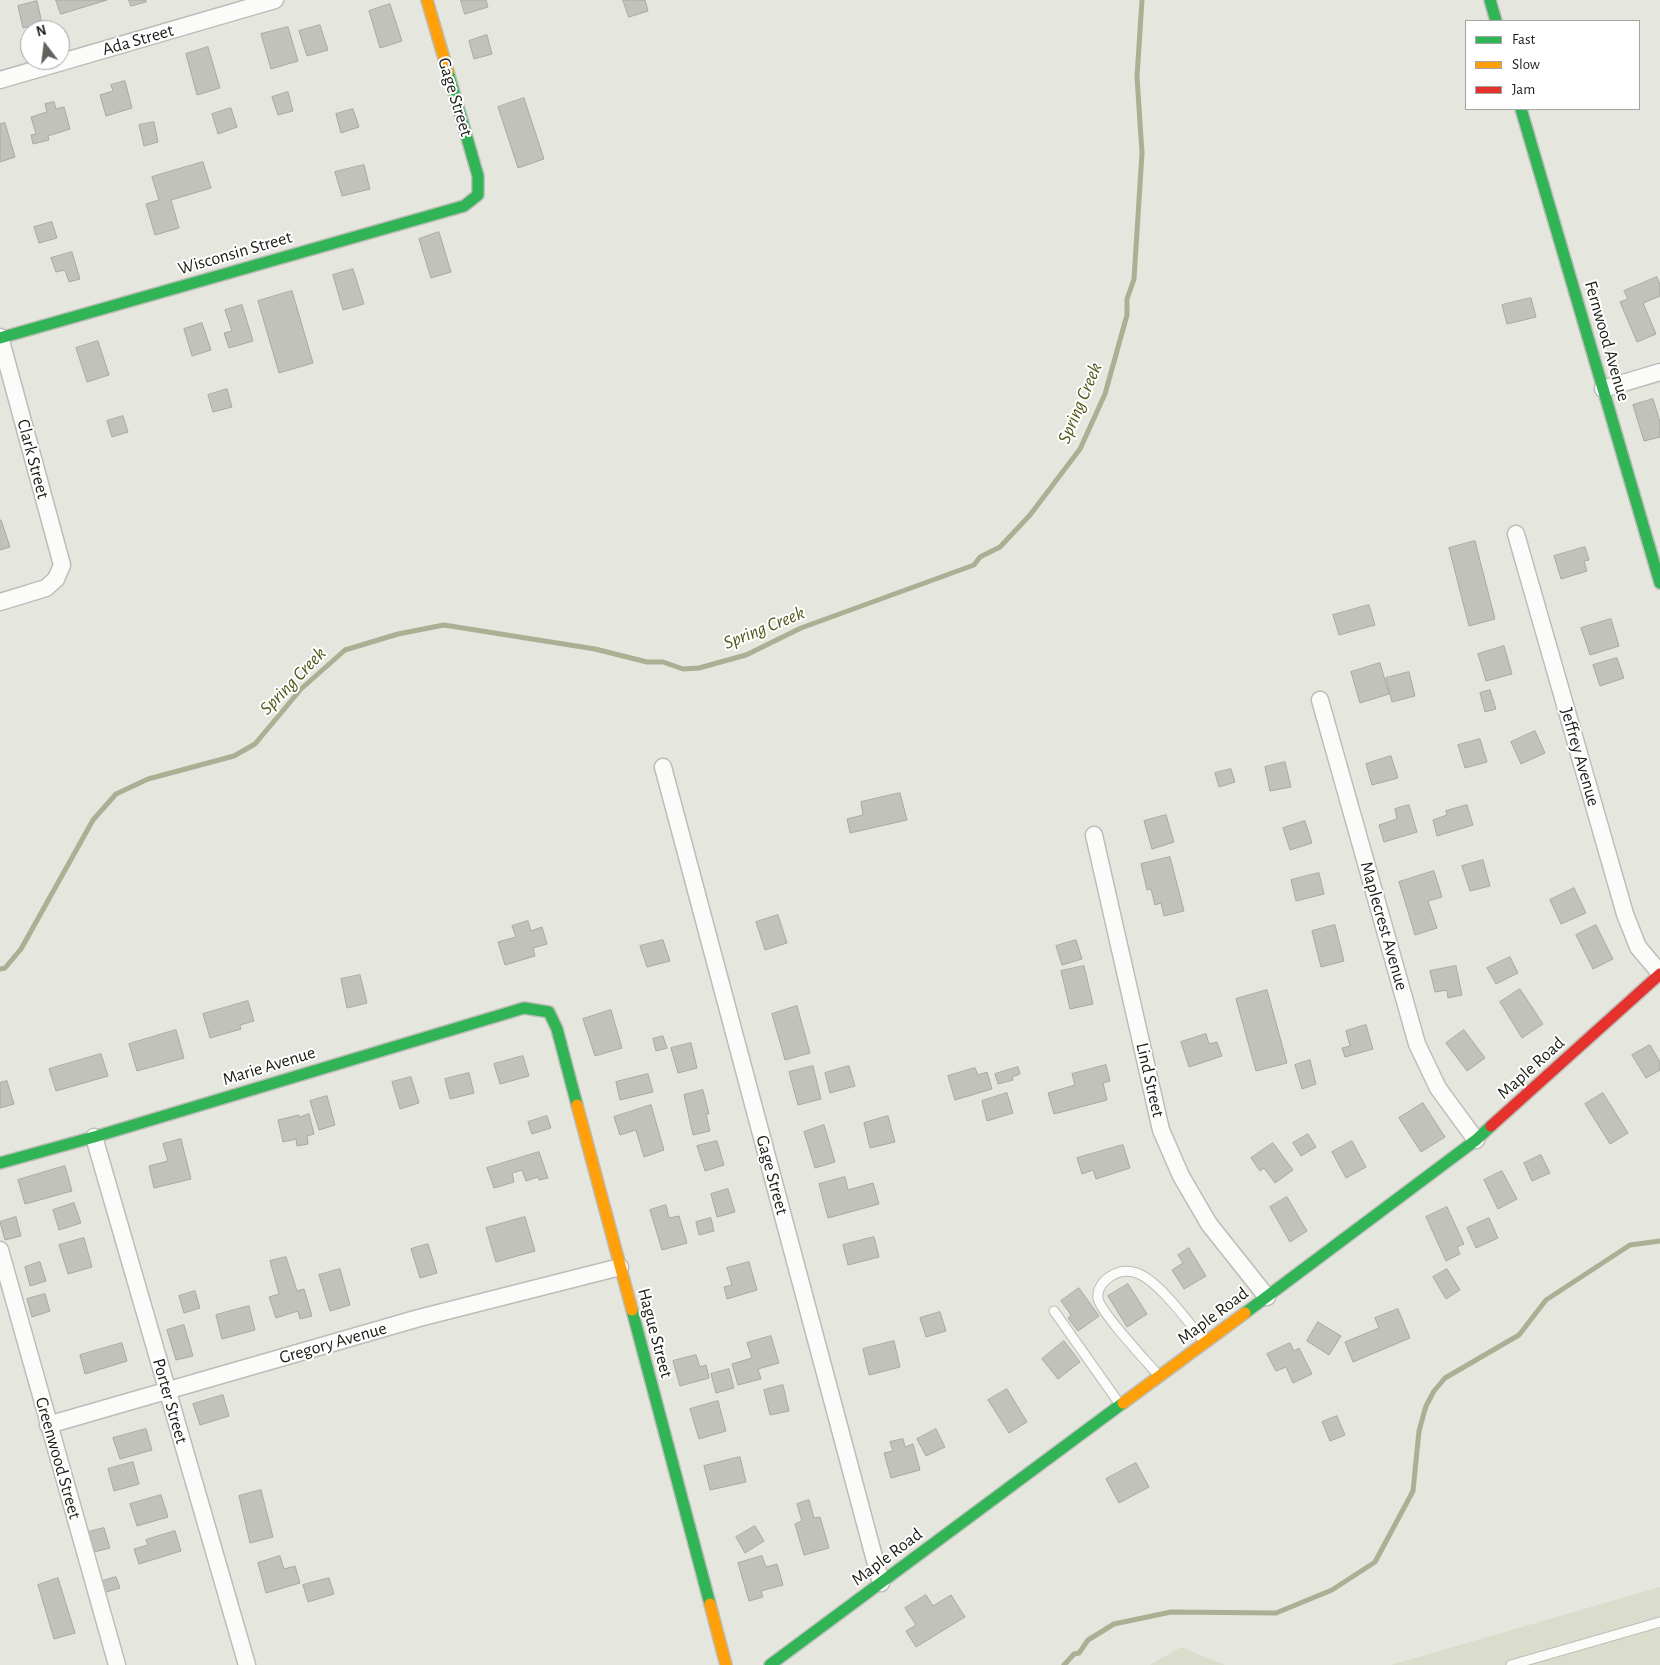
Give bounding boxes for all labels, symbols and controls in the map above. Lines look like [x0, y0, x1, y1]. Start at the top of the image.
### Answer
north arrow [20, 20, 70, 70]
street label: Ada Street [100, 20, 176, 60]
legend [1465, 20, 1640, 110]
text: N [35, 23, 48, 40]
text: Fast [1512, 32, 1535, 47]
street label: Gage Street [433, 55, 477, 139]
text: Slow [1512, 57, 1540, 72]
text: Jam [1512, 82, 1535, 97]
street label: Wisconsin Street [175, 226, 295, 280]
street label: Fernwood Avenue [1579, 278, 1635, 404]
water label: Spring Creek [1053, 359, 1107, 447]
street label: Clark Street [12, 417, 54, 501]
water label: Spring Creek [720, 601, 808, 655]
water label: Spring Creek [255, 642, 331, 720]
street label: Jeffrey Avenue [1556, 705, 1604, 809]
street label: Maplecrest Avenue [1355, 859, 1413, 993]
street label: Maple Road [1493, 1032, 1569, 1104]
street label: Lind Street [1131, 1041, 1169, 1119]
street label: Marie Avenue [220, 1042, 318, 1090]
street label: Gage Street [751, 1133, 793, 1217]
street label: Maple Road [1173, 1282, 1253, 1350]
street label: Hague Street [633, 1286, 677, 1380]
street label: Gregory Avenue [277, 1317, 389, 1369]
street label: Porter Street [147, 1356, 193, 1446]
street label: Greenwood Street [30, 1394, 86, 1522]
street label: Maple Road [847, 1523, 927, 1591]

